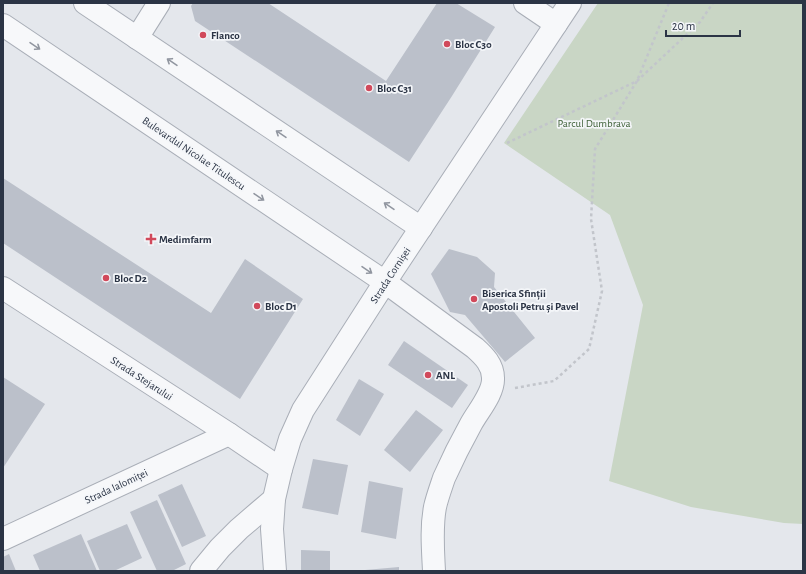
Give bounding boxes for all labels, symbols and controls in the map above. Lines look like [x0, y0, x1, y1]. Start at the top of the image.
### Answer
scale bar [666, 12, 740, 38]
text: 20 m [672, 20, 695, 32]
marker: Flanco [198, 30, 208, 40]
place label: Flanco [211, 30, 240, 41]
marker: Bloc C30 [442, 39, 452, 49]
place label: Bloc C30 [455, 39, 492, 50]
one-way arrow [30, 42, 41, 51]
one-way arrow [167, 58, 178, 66]
marker: Bloc C31 [364, 83, 374, 93]
place label: Bloc C31 [377, 83, 412, 94]
street label: Bulevardul Nicolae Titulescu [140, 115, 247, 192]
park label: Parcul Dumbrava [557, 118, 631, 129]
one-way arrow [275, 130, 286, 138]
one-way arrow [253, 193, 264, 201]
one-way arrow [383, 202, 394, 210]
marker: Medimfarm [146, 234, 156, 244]
place label: Medimfarm [159, 234, 212, 245]
street label: Strada Cornișei [368, 245, 413, 306]
one-way arrow [361, 266, 372, 274]
marker: Bloc D2 [101, 273, 111, 283]
place label: Bloc D2 [114, 273, 147, 284]
place label: Biserica Sfinții Apostoli Petru și Pavel [482, 288, 579, 313]
marker: Biserica Sfinții Apostoli Petru și Pavel [469, 294, 479, 304]
marker: Bloc D1 [252, 301, 262, 311]
place label: Bloc D1 [265, 301, 297, 312]
street label: Strada Stejarului [109, 354, 175, 402]
marker: ANL [423, 370, 433, 380]
place label: ANL [436, 370, 455, 381]
street label: Strada Ialomiței [83, 467, 150, 507]

